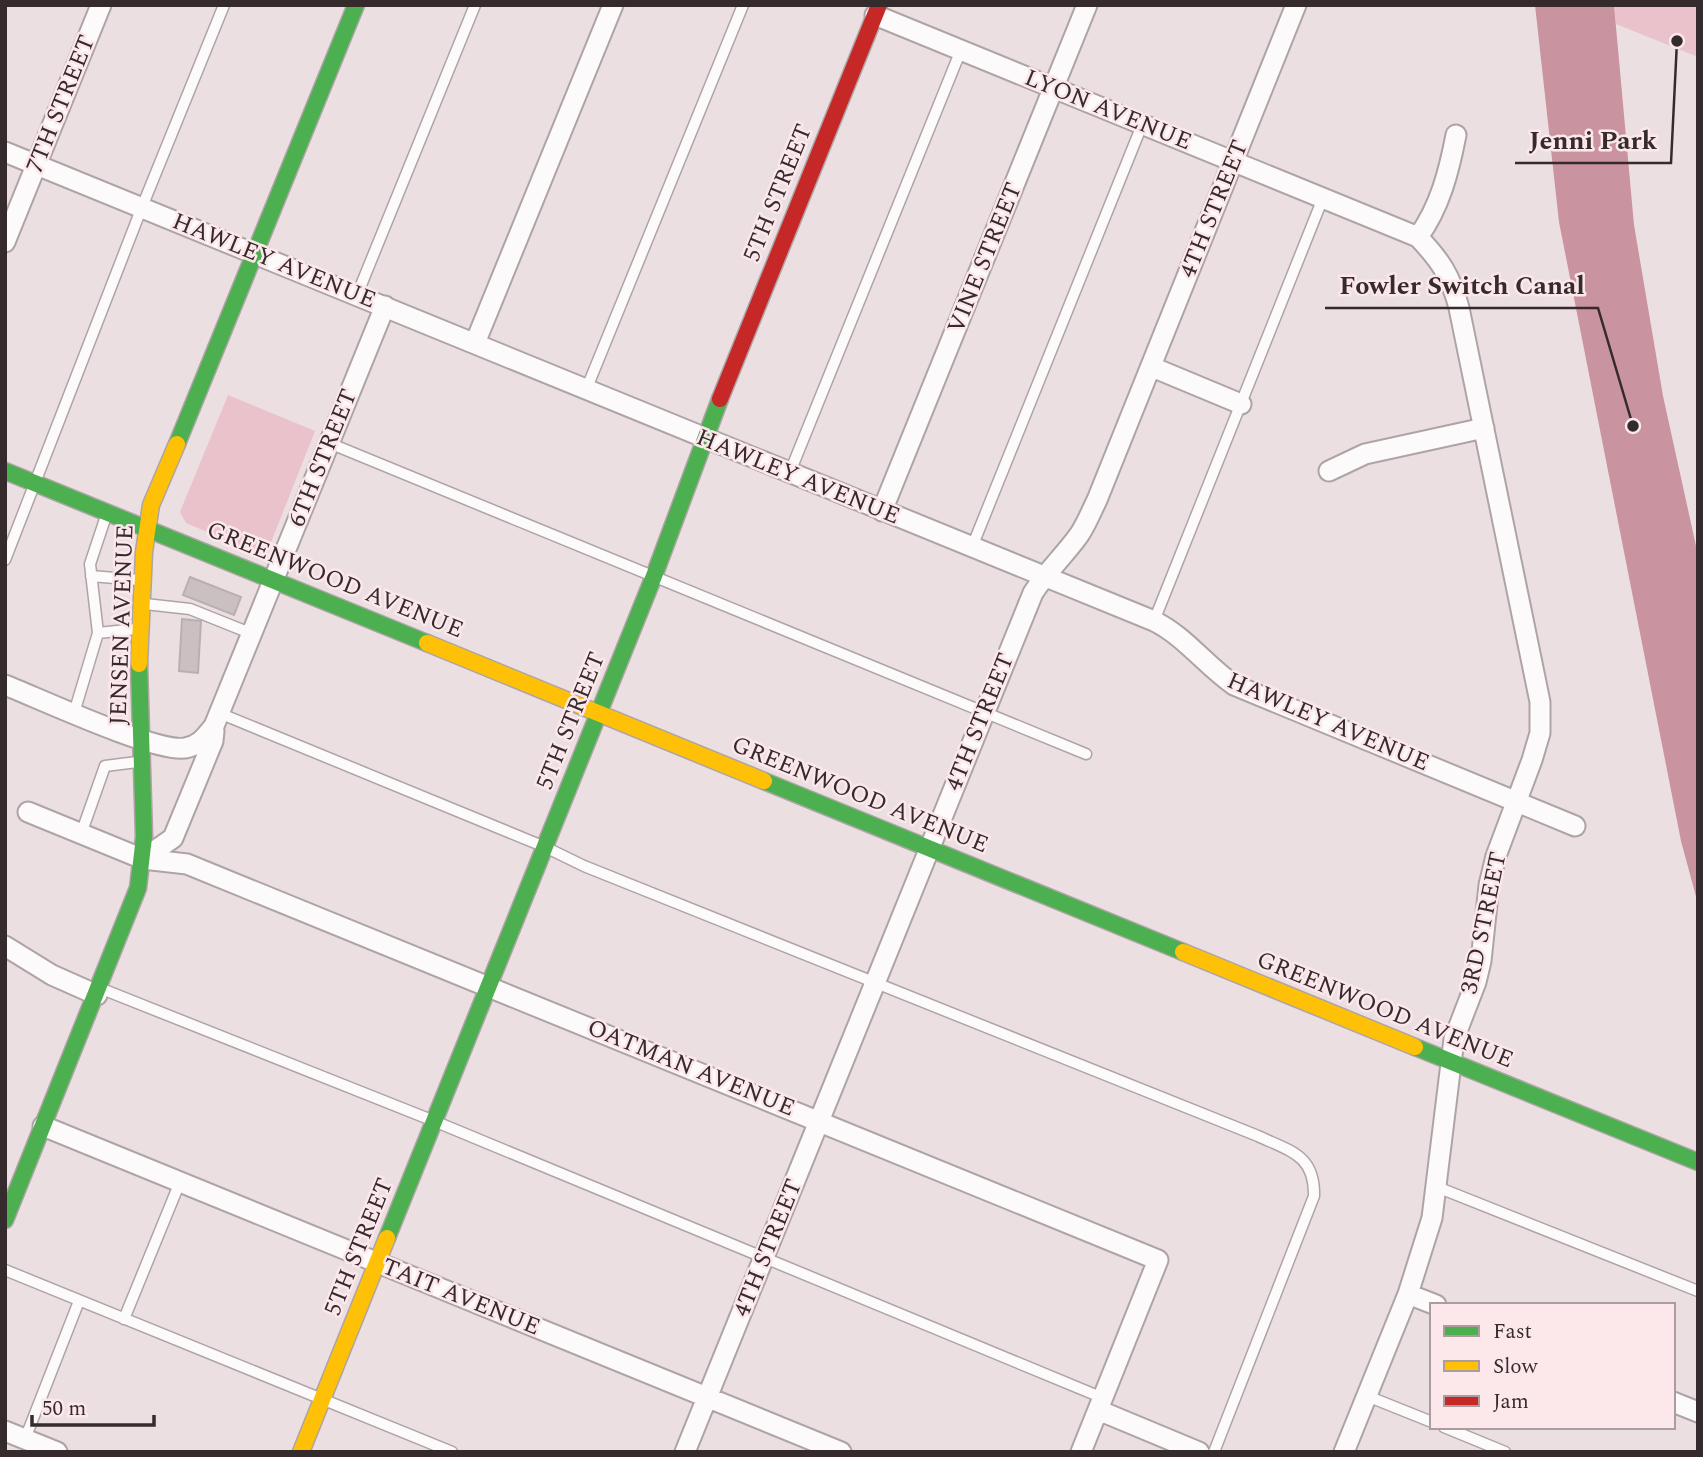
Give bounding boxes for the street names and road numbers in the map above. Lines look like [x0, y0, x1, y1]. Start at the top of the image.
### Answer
street label: 7TH STREET [17, 30, 105, 178]
street label: LYON AVENUE [1019, 60, 1197, 160]
street label: 5TH STREET [734, 119, 822, 267]
street label: 4TH STREET [1170, 135, 1258, 283]
street label: VINE STREET [938, 177, 1032, 339]
street label: HAWLEY AVENUE [167, 204, 381, 318]
street label: 6TH STREET [279, 384, 367, 532]
street label: HAWLEY AVENUE [691, 420, 905, 534]
street label: GREENWOOD AVENUE [201, 512, 469, 648]
street label: JENSEN AVENUE [101, 524, 143, 726]
street label: 5TH STREET [527, 647, 615, 795]
street label: 4TH STREET [936, 648, 1024, 796]
street label: HAWLEY AVENUE [1221, 663, 1435, 781]
street label: GREENWOOD AVENUE [726, 727, 994, 863]
street label: 3RD STREET [1451, 848, 1517, 998]
street label: GREENWOOD AVENUE [1251, 942, 1519, 1078]
street label: OATMAN AVENUE [582, 1010, 800, 1126]
street label: 5TH STREET [315, 1173, 403, 1321]
street label: 4TH STREET [724, 1174, 812, 1322]
street label: TAIT AVENUE [376, 1249, 546, 1345]

